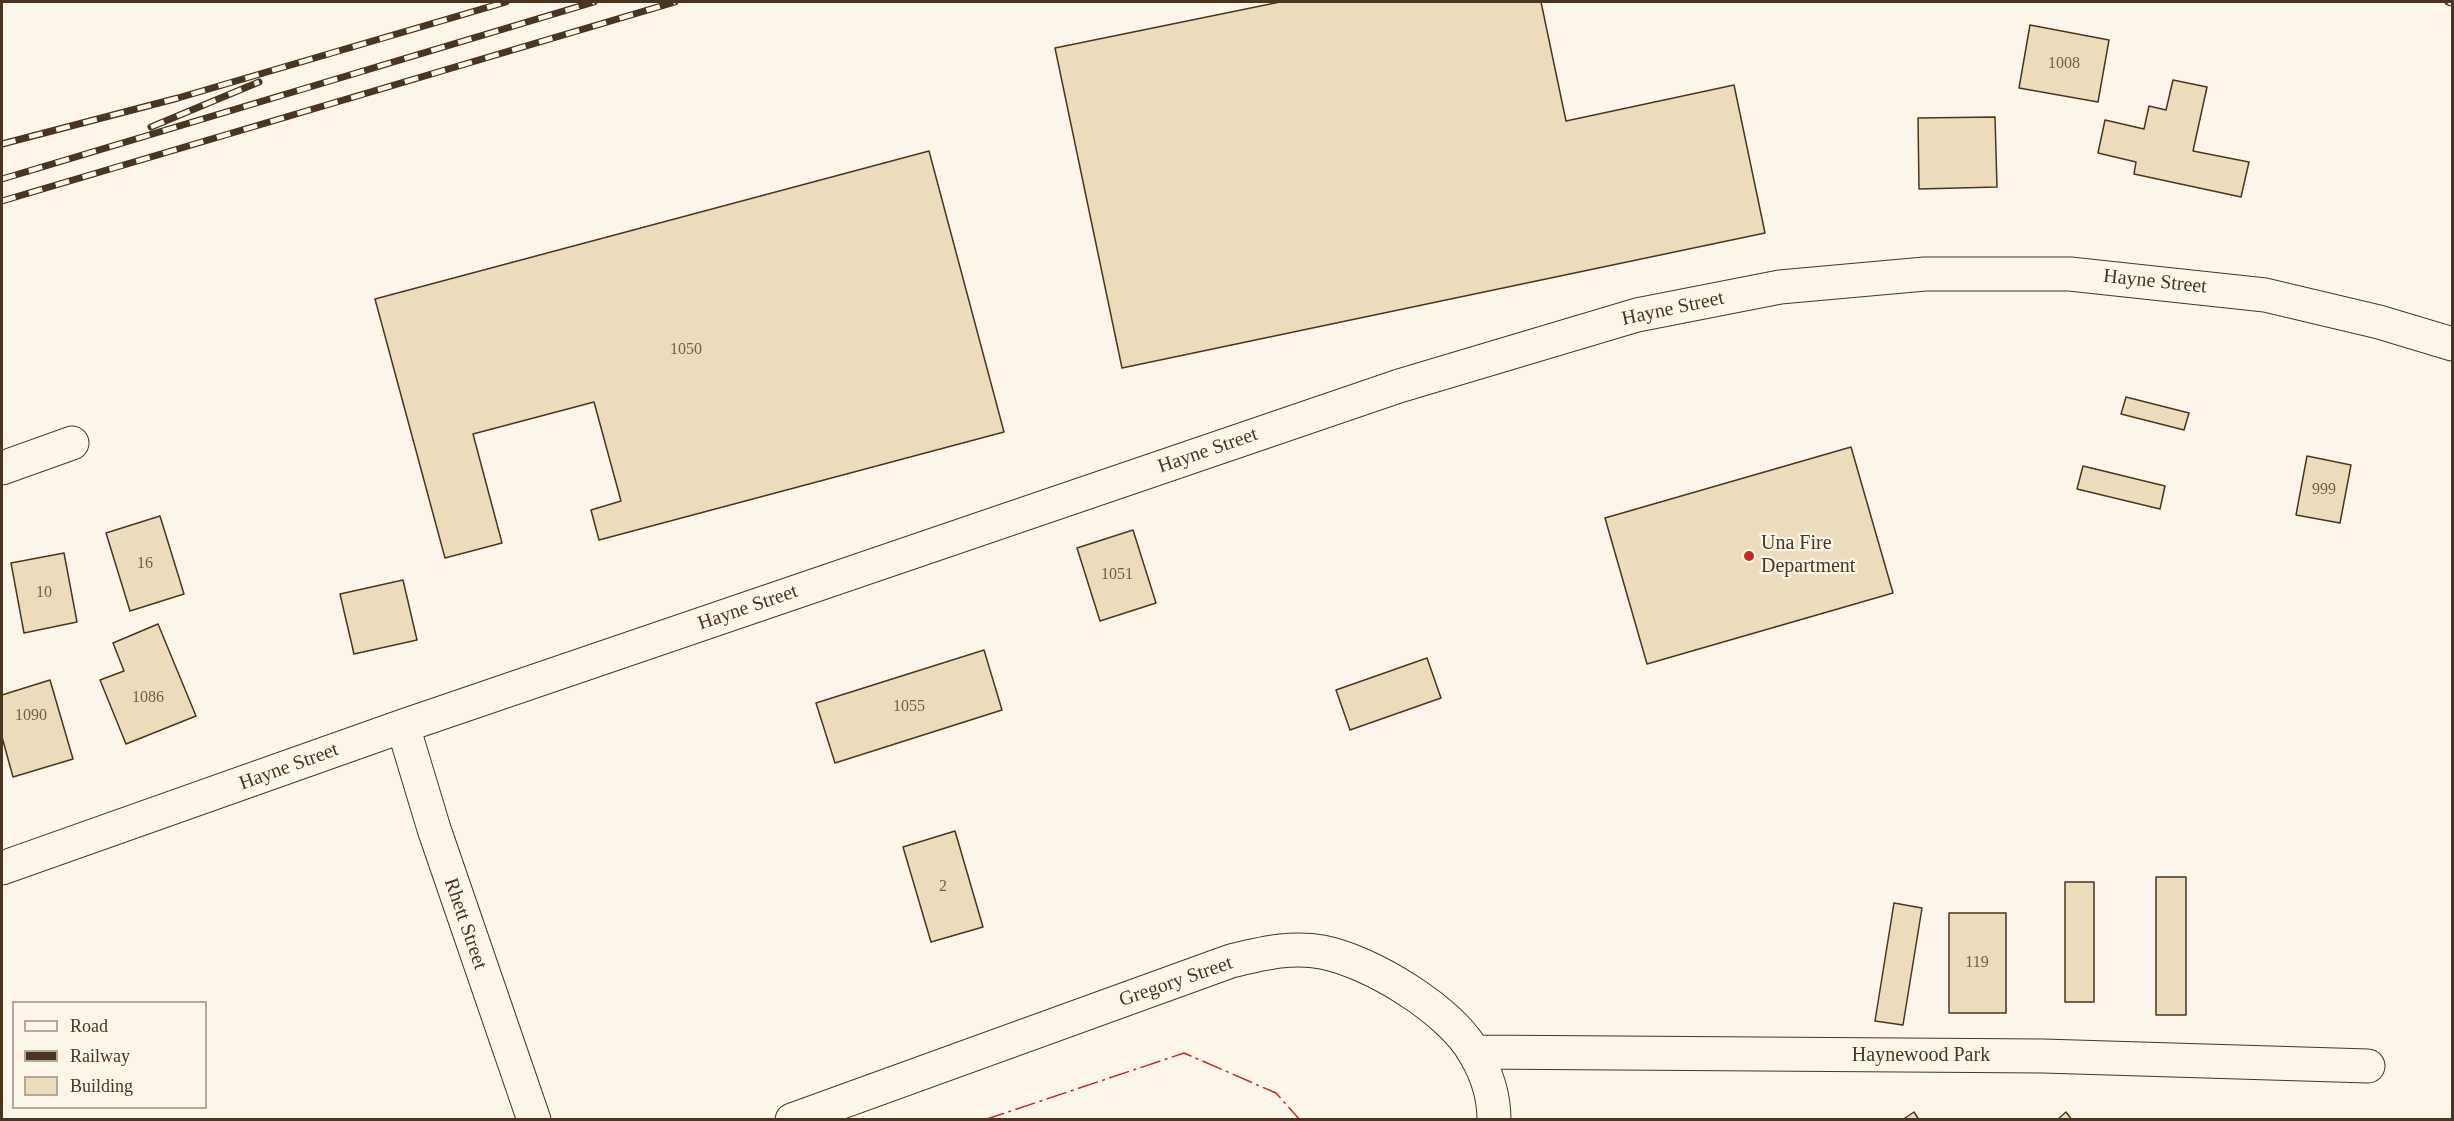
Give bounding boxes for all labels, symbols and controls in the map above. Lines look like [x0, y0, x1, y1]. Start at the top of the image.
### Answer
house number: 1008 [2048, 54, 2080, 74]
street label: Hayne Street [2102, 265, 2208, 299]
street label: Hayne Street [1620, 286, 1726, 332]
house number: 1050 [670, 340, 702, 360]
street label: Hayne Street [1155, 423, 1261, 479]
house number: 999 [2312, 480, 2336, 500]
place label: Una Fire Department [1761, 532, 1855, 579]
marker: Una Fire Department [1742, 549, 1756, 563]
house number: 16 [137, 554, 153, 574]
house number: 1051 [1101, 565, 1133, 585]
street label: Hayne Street [695, 580, 801, 636]
house number: 10 [36, 583, 52, 603]
house number: 1086 [132, 688, 164, 708]
house number: 1055 [893, 697, 925, 717]
house number: 1090 [15, 706, 47, 726]
street label: Hayne Street [236, 738, 342, 796]
street label: Rhett Street [438, 875, 492, 973]
house number: 2 [939, 877, 947, 897]
street label: Gregory Street [1116, 951, 1236, 1013]
house number: 119 [1965, 953, 1989, 973]
legend [12, 1001, 207, 1109]
text: Road [70, 1016, 108, 1036]
street label: Haynewood Park [1852, 1044, 1990, 1068]
text: Railway [70, 1046, 130, 1066]
text: Building [70, 1076, 133, 1096]

